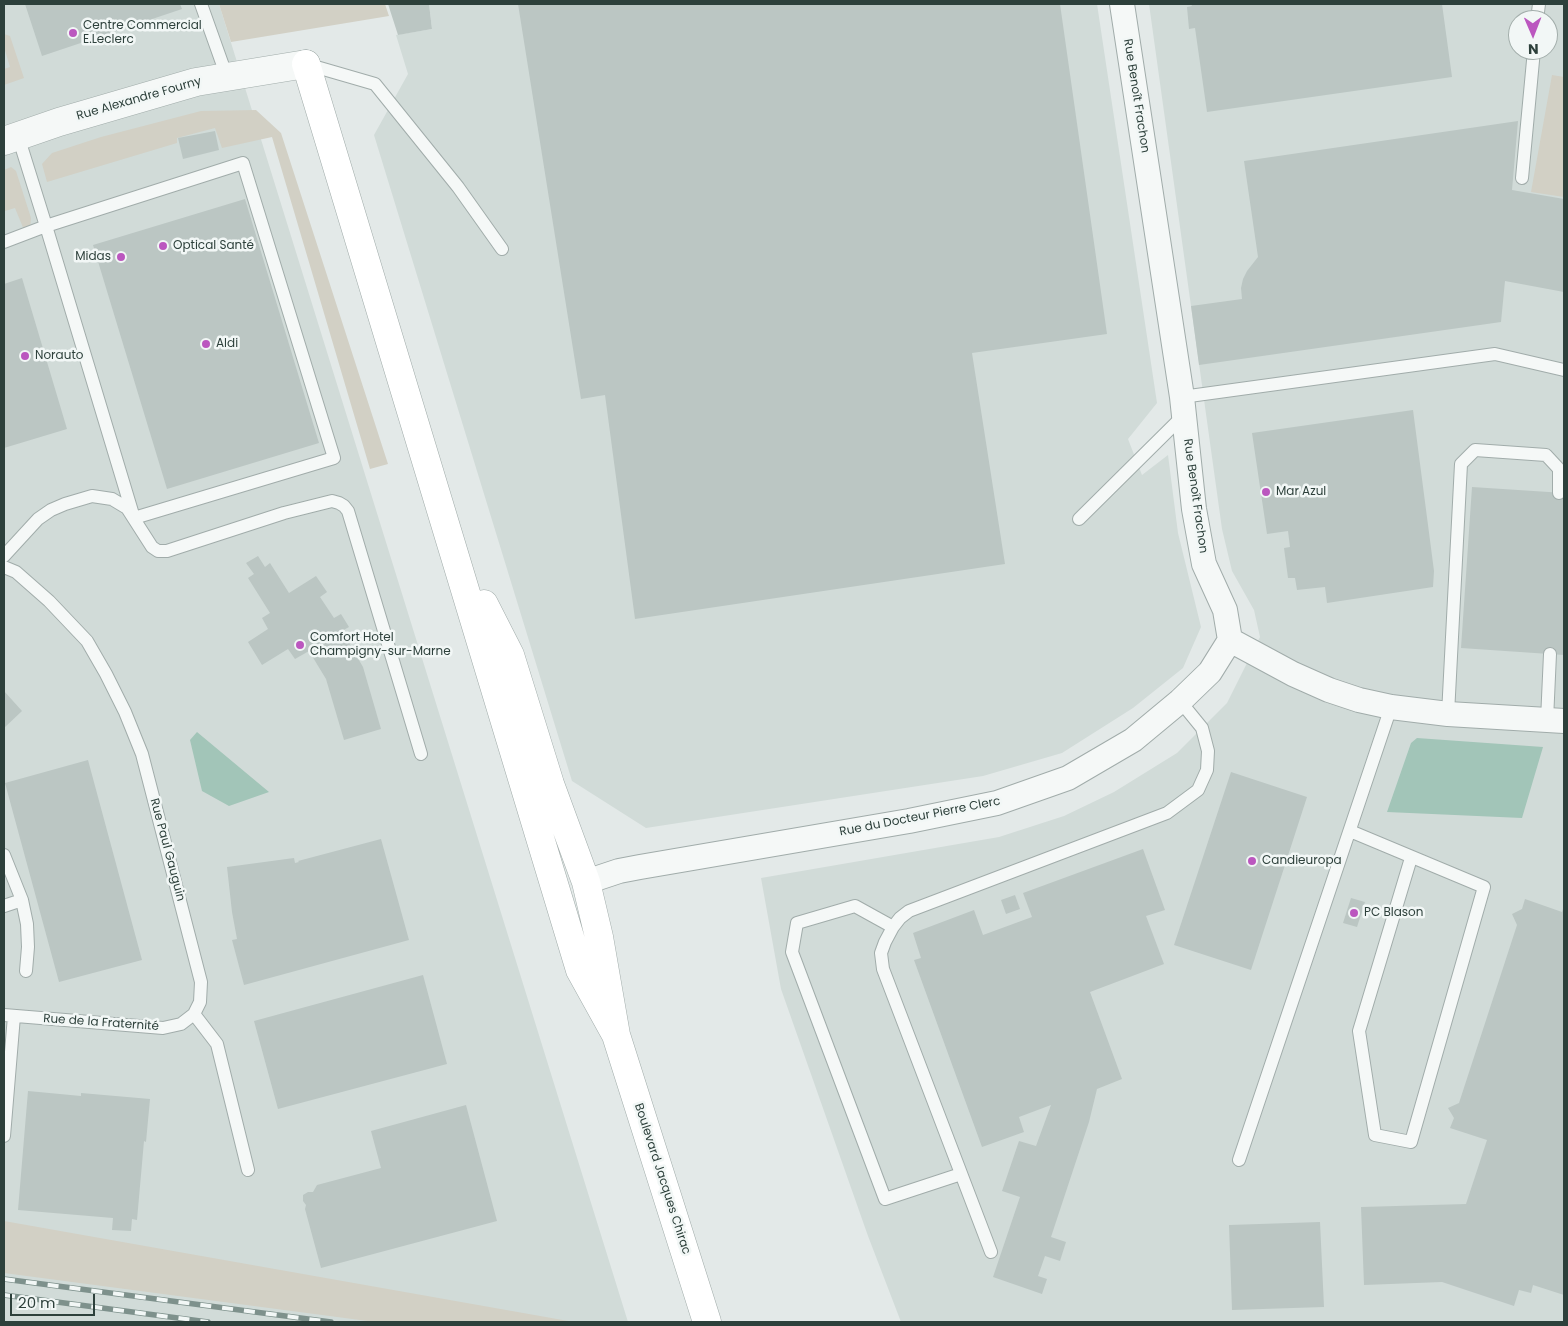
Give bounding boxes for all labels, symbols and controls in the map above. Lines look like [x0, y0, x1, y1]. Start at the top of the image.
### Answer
north arrow [1508, 10, 1558, 60]
place label: Centre Commercial E.Leclerc [83, 19, 202, 47]
marker: Centre Commercial E.Leclerc [67, 27, 79, 39]
street label: Rue Benoît Frachon [1120, 38, 1152, 154]
text: N [1528, 39, 1539, 59]
street label: Rue Alexandre Fourny [75, 74, 203, 124]
place label: Optical Santé [173, 239, 254, 253]
marker: Optical Santé [157, 240, 169, 252]
place label: Midas [75, 250, 111, 264]
marker: Midas [115, 251, 127, 263]
place label: Aldi [216, 337, 238, 351]
marker: Aldi [200, 338, 212, 350]
place label: Norauto [35, 349, 83, 363]
marker: Norauto [19, 350, 31, 362]
street label: Rue Benoît Frachon [1180, 438, 1210, 554]
place label: Mar Azul [1276, 485, 1326, 499]
marker: Mar Azul [1260, 486, 1272, 498]
place label: Comfort Hotel Champigny-sur-Marne [310, 631, 451, 659]
marker: Comfort Hotel Champigny-sur-Marne [294, 639, 306, 651]
street label: Rue du Docteur Pierre Clerc [838, 794, 1002, 840]
street label: Rue Paul Gauguin [146, 797, 188, 903]
place label: Candieuropa [1262, 854, 1342, 868]
marker: Candieuropa [1246, 855, 1258, 867]
place label: PC Blason [1364, 906, 1423, 920]
marker: PC Blason [1348, 907, 1360, 919]
street label: Rue de la Fraternité [43, 1012, 159, 1034]
street label: Boulevard Jacques Chirac [631, 1102, 693, 1256]
scale bar [12, 1284, 98, 1316]
text: 20 m [18, 1292, 56, 1313]

